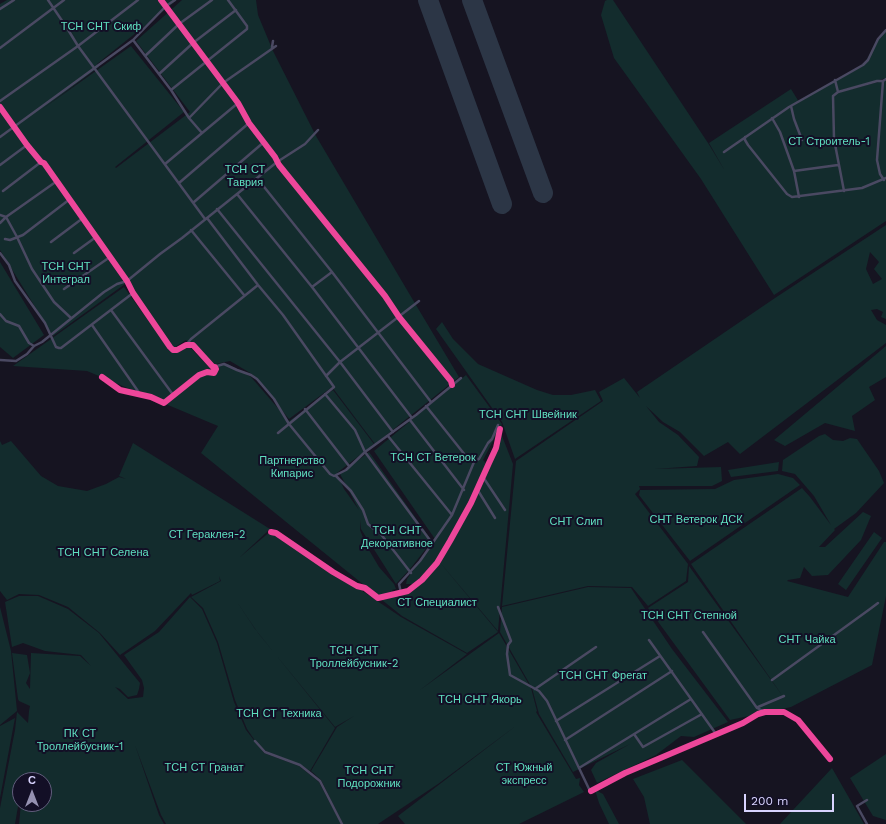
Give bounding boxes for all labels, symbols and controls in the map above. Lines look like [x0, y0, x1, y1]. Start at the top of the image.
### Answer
park label: ТСН СНТ Скиф [61, 20, 141, 34]
park label: СТ Строитель-1 [788, 135, 870, 149]
park label: ТСН СТ Таврия [225, 163, 265, 189]
park label: ТСН СНТ Интеграл [42, 260, 90, 286]
park label: ТСН СНТ Швейник [479, 408, 577, 422]
park label: ТСН СТ Ветерок [390, 451, 476, 465]
park label: Партнерство Кипарис [259, 454, 325, 480]
park label: СНТ Ветерок ДСК [649, 513, 743, 527]
park label: СНТ Слип [550, 515, 602, 529]
park label: ТСН СНТ Декоративное [361, 524, 433, 550]
park label: СТ Гераклея-2 [169, 528, 245, 542]
park label: ТСН СНТ Селена [57, 546, 149, 560]
park label: СТ Специалист [397, 596, 477, 610]
park label: ТСН СНТ Степной [641, 609, 737, 623]
park label: СНТ Чайка [778, 633, 836, 647]
park label: ТСН СНТ Троллейбусник-2 [310, 644, 398, 670]
park label: ТСН СНТ Фрегат [559, 669, 647, 683]
park label: ТСН СНТ Якорь [438, 693, 522, 707]
park label: ТСН СТ Техника [236, 707, 322, 721]
park label: ПК СТ Троллейбусник-1 [37, 727, 123, 753]
park label: ТСН СТ Гранат [165, 761, 243, 775]
park label: СТ Южный экспресс [496, 761, 552, 787]
park label: ТСН СНТ Подорожник [338, 764, 400, 790]
north arrow [12, 772, 52, 812]
text: С [28, 774, 36, 787]
scale bar [746, 786, 836, 812]
text: 200 m [751, 794, 788, 808]

